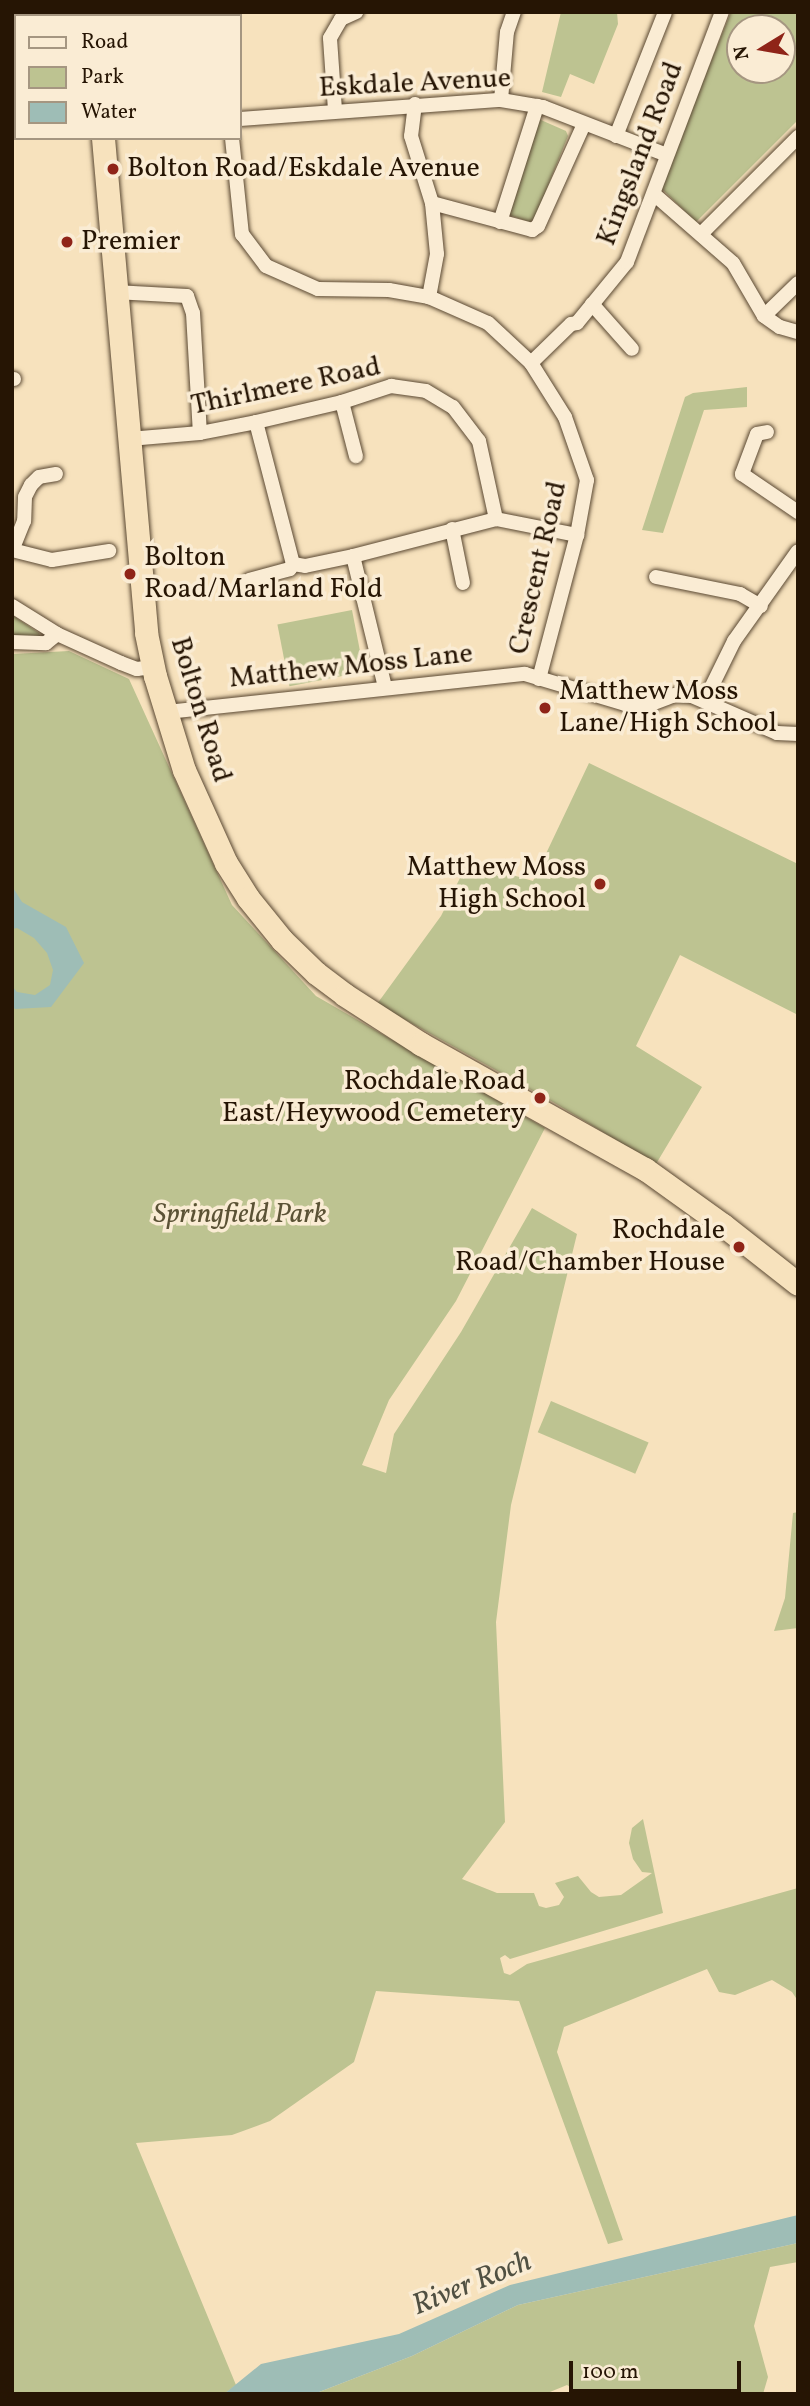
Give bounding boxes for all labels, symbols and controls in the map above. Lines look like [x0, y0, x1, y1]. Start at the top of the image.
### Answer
legend [14, 14, 242, 140]
north arrow [726, 14, 796, 84]
text: Road [81, 28, 128, 57]
text: N [728, 43, 756, 62]
street label: Kingsland Road [591, 57, 691, 251]
street label: Eskdale Avenue [318, 62, 512, 106]
text: Park [81, 63, 124, 92]
text: Water [81, 98, 137, 127]
place label: Bolton Road/Eskdale Avenue [127, 152, 480, 186]
marker: Bolton Road/Eskdale Avenue [105, 161, 121, 177]
place label: Premier [81, 225, 180, 259]
marker: Premier [59, 234, 75, 250]
street label: Thirlmere Road [188, 351, 384, 423]
street label: Crescent Road [503, 478, 575, 658]
place label: Bolton Road/Marland Fold [144, 541, 383, 607]
marker: Bolton Road/Marland Fold [122, 566, 138, 582]
street label: Bolton Road [162, 633, 238, 787]
street label: Matthew Moss Lane [227, 637, 475, 697]
place label: Matthew Moss Lane/High School [559, 675, 777, 741]
marker: Matthew Moss Lane/High School [537, 700, 553, 716]
place label: Matthew Moss High School [406, 851, 586, 917]
marker: Matthew Moss High School [592, 876, 608, 892]
place label: Rochdale Road East/Heywood Cemetery [222, 1065, 526, 1131]
marker: Rochdale Road East/Heywood Cemetery [532, 1090, 548, 1106]
park label: Springfield Park [153, 1198, 327, 1232]
place label: Rochdale Road/Chamber House [455, 1214, 725, 1280]
marker: Rochdale Road/Chamber House [731, 1239, 747, 1255]
water label: River Roch [407, 2244, 537, 2324]
scale bar [572, 2346, 744, 2390]
text: 100 m [582, 2358, 639, 2387]

